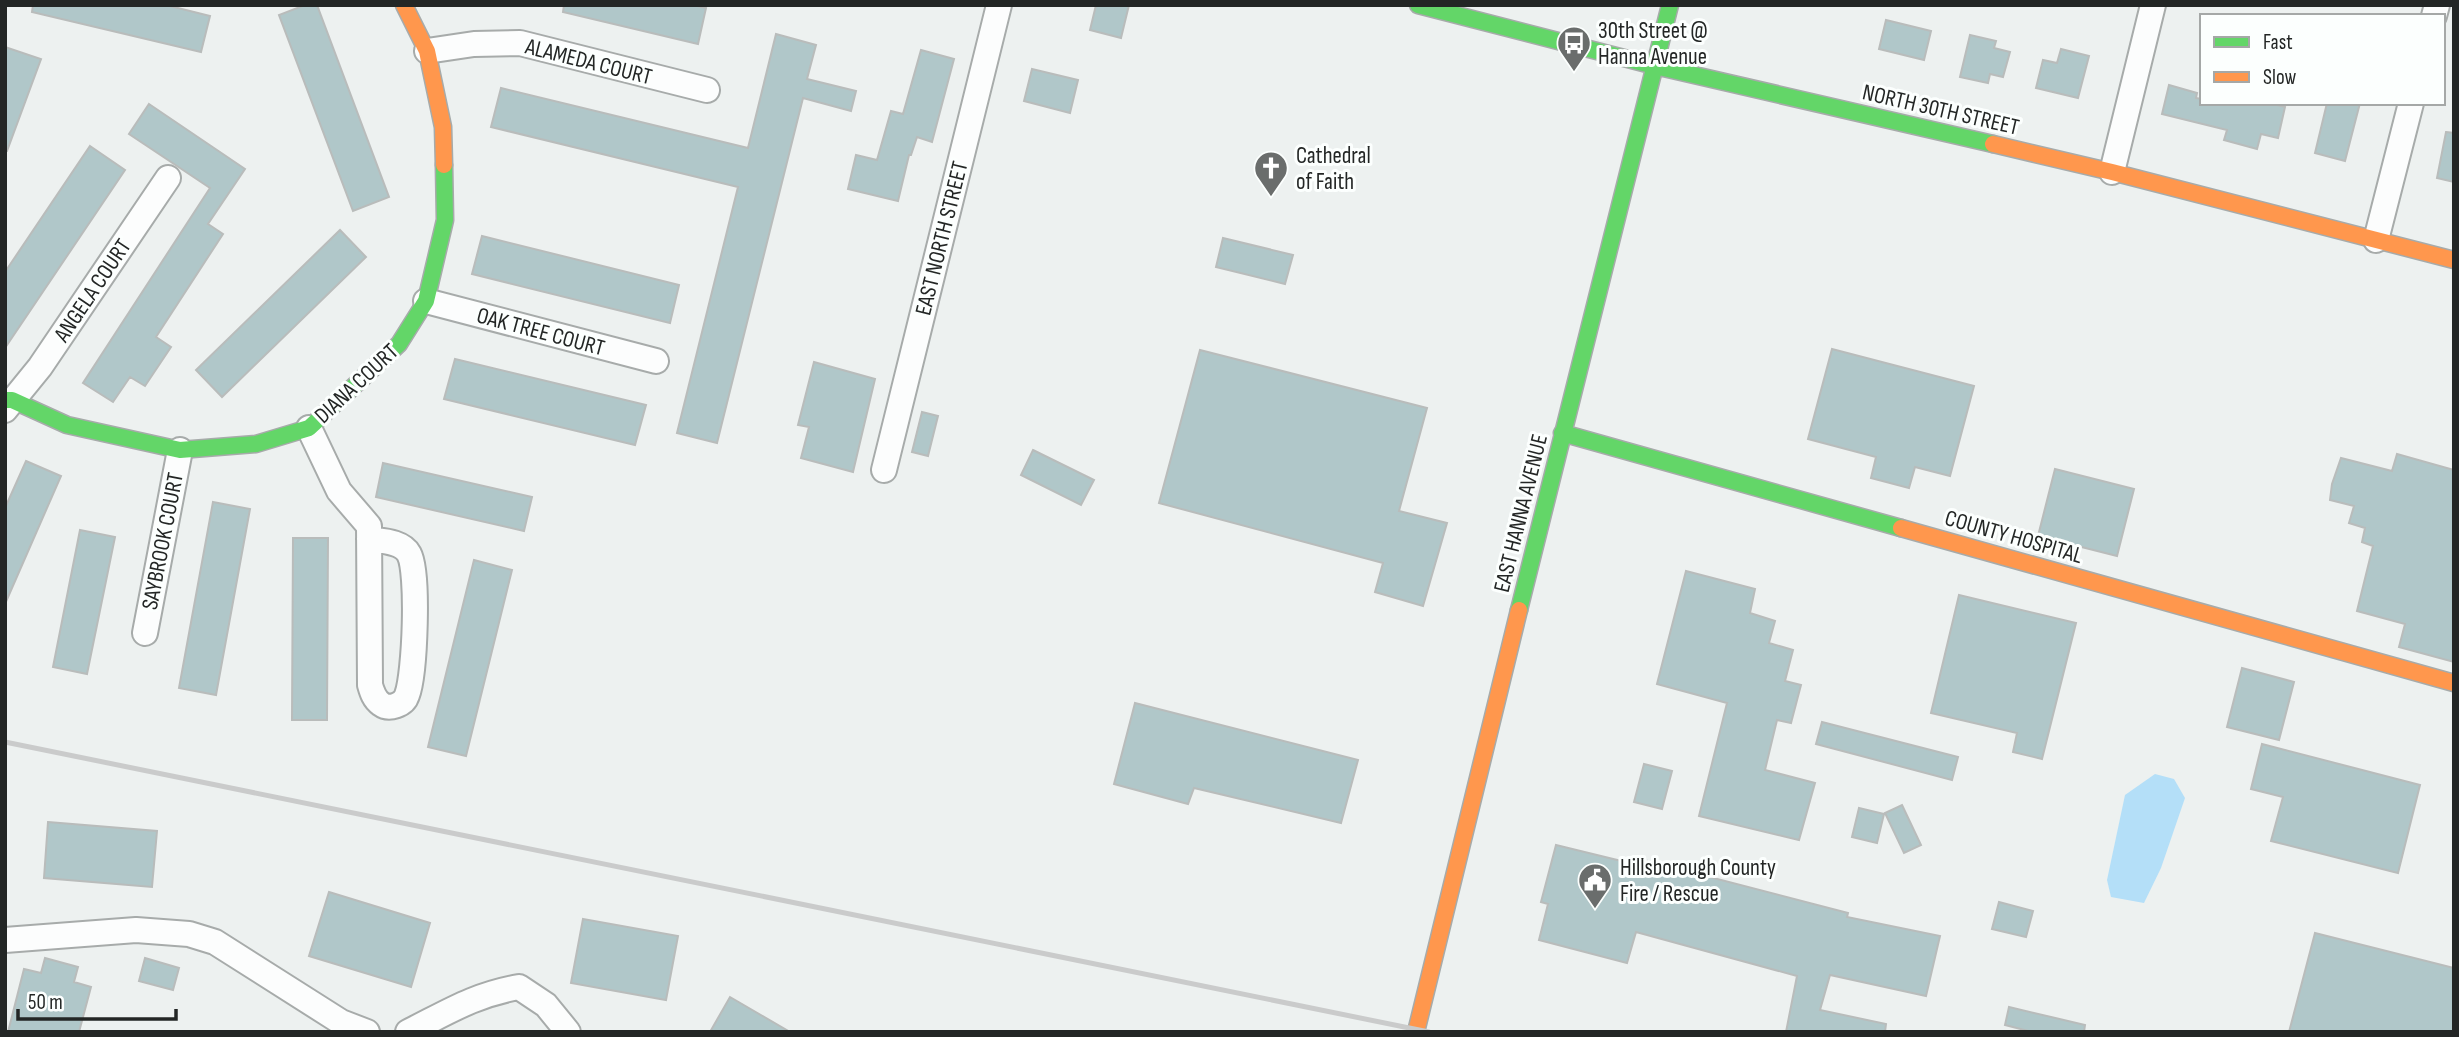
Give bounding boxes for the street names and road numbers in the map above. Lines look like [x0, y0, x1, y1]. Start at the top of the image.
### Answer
street label: ALAMEDA COURT [522, 32, 655, 91]
street label: NORTH 30TH STREET [1860, 78, 2022, 142]
street label: EAST NORTH STREET [909, 158, 975, 318]
street label: ANGELA COURT [48, 234, 137, 348]
street label: OAK TREE COURT [474, 301, 608, 362]
street label: DIANA COURT [309, 338, 404, 430]
street label: EAST HANNA AVENUE [1488, 431, 1554, 595]
street label: SAYBROOK COURT [136, 470, 190, 612]
street label: COUNTY HOSPITAL [1942, 504, 2086, 570]

